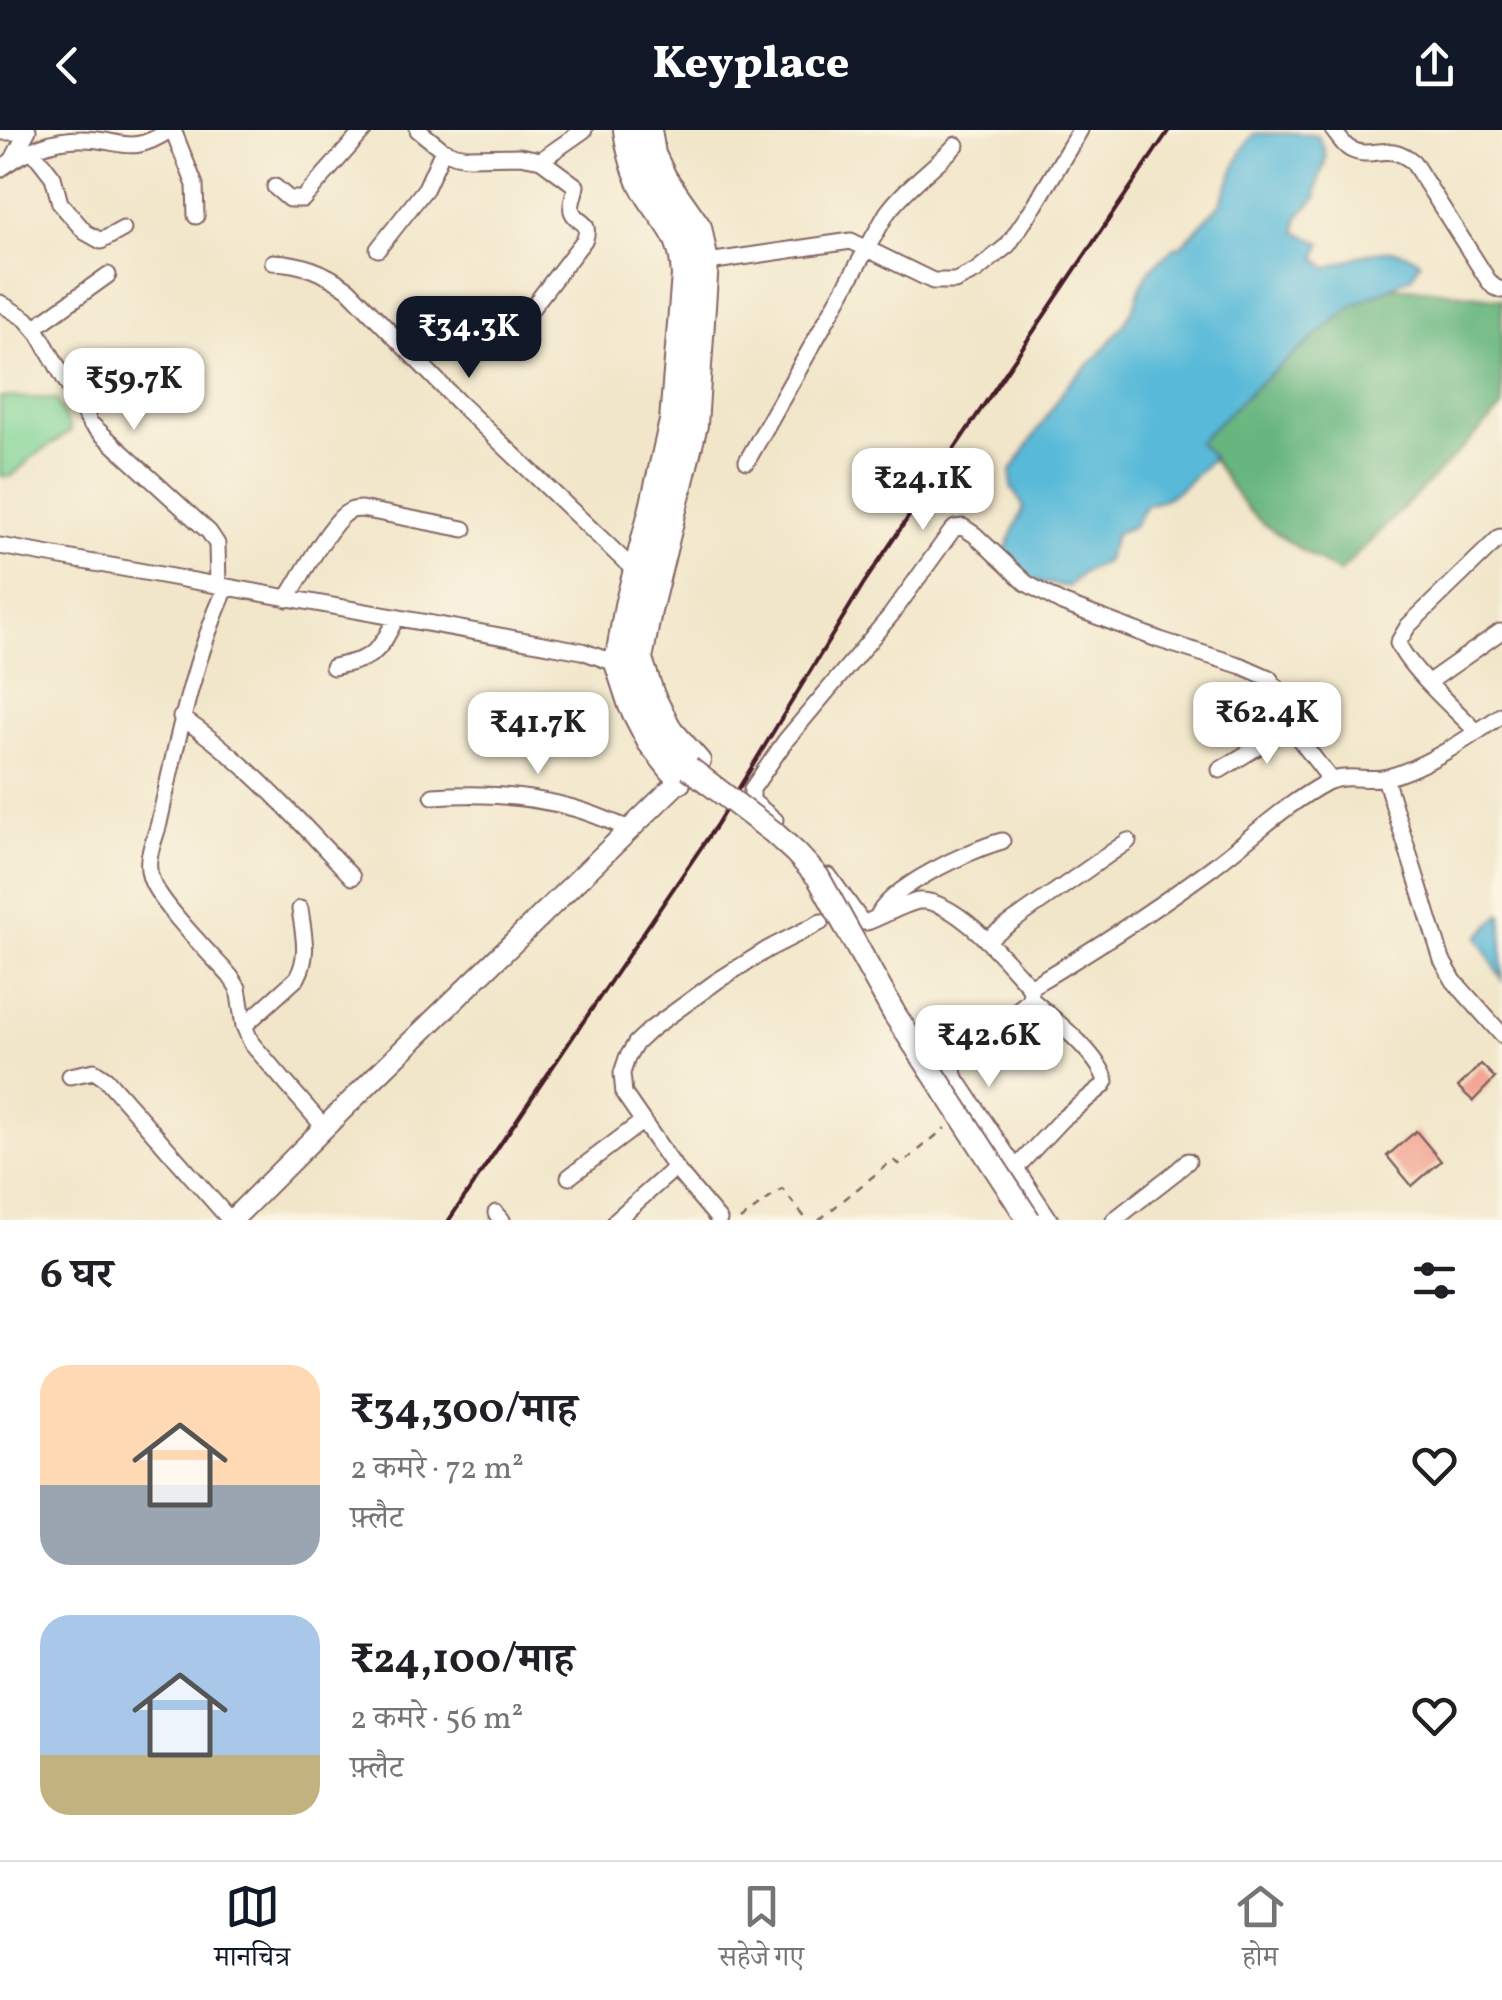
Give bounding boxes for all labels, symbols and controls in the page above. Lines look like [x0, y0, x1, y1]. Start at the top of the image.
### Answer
text: Keyplace [653, 34, 849, 97]
icon: back [40, 38, 95, 93]
icon: share [1407, 38, 1462, 93]
pin: ₹34.3K [388, 296, 550, 381]
text: ₹34.3K [418, 306, 520, 350]
pin: ₹59.7K [53, 348, 215, 433]
text: ₹59.7K [85, 358, 183, 402]
pin: ₹24.1K [842, 448, 1004, 533]
text: ₹24.1K [874, 458, 972, 502]
pin: ₹62.4K [1186, 682, 1348, 767]
pin: ₹41.7K [457, 692, 619, 777]
text: ₹62.4K [1215, 692, 1319, 736]
text: ₹41.7K [490, 702, 586, 746]
pin: ₹42.6K [908, 1005, 1070, 1090]
text: ₹42.6K [937, 1015, 1041, 1059]
text: 6 घर [40, 1247, 113, 1306]
icon: filters [1407, 1253, 1462, 1308]
text: ₹34,300/माह [350, 1382, 577, 1441]
icon: home [120, 1405, 240, 1525]
icon: heart [1407, 1438, 1462, 1493]
text: 2 कमरे · 72 m² [350, 1448, 524, 1492]
text: फ़्लैट [350, 1498, 403, 1542]
text: ₹24,100/माह [350, 1632, 574, 1691]
icon: home [120, 1655, 240, 1775]
icon: heart [1407, 1688, 1462, 1743]
text: 2 कमरे · 56 m² [350, 1698, 523, 1742]
text: फ़्लैट [350, 1748, 403, 1792]
tab: मानचित्र [214, 1879, 290, 1984]
tab: सहेजे गए [719, 1879, 804, 1984]
tab: होम [1233, 1879, 1288, 1984]

